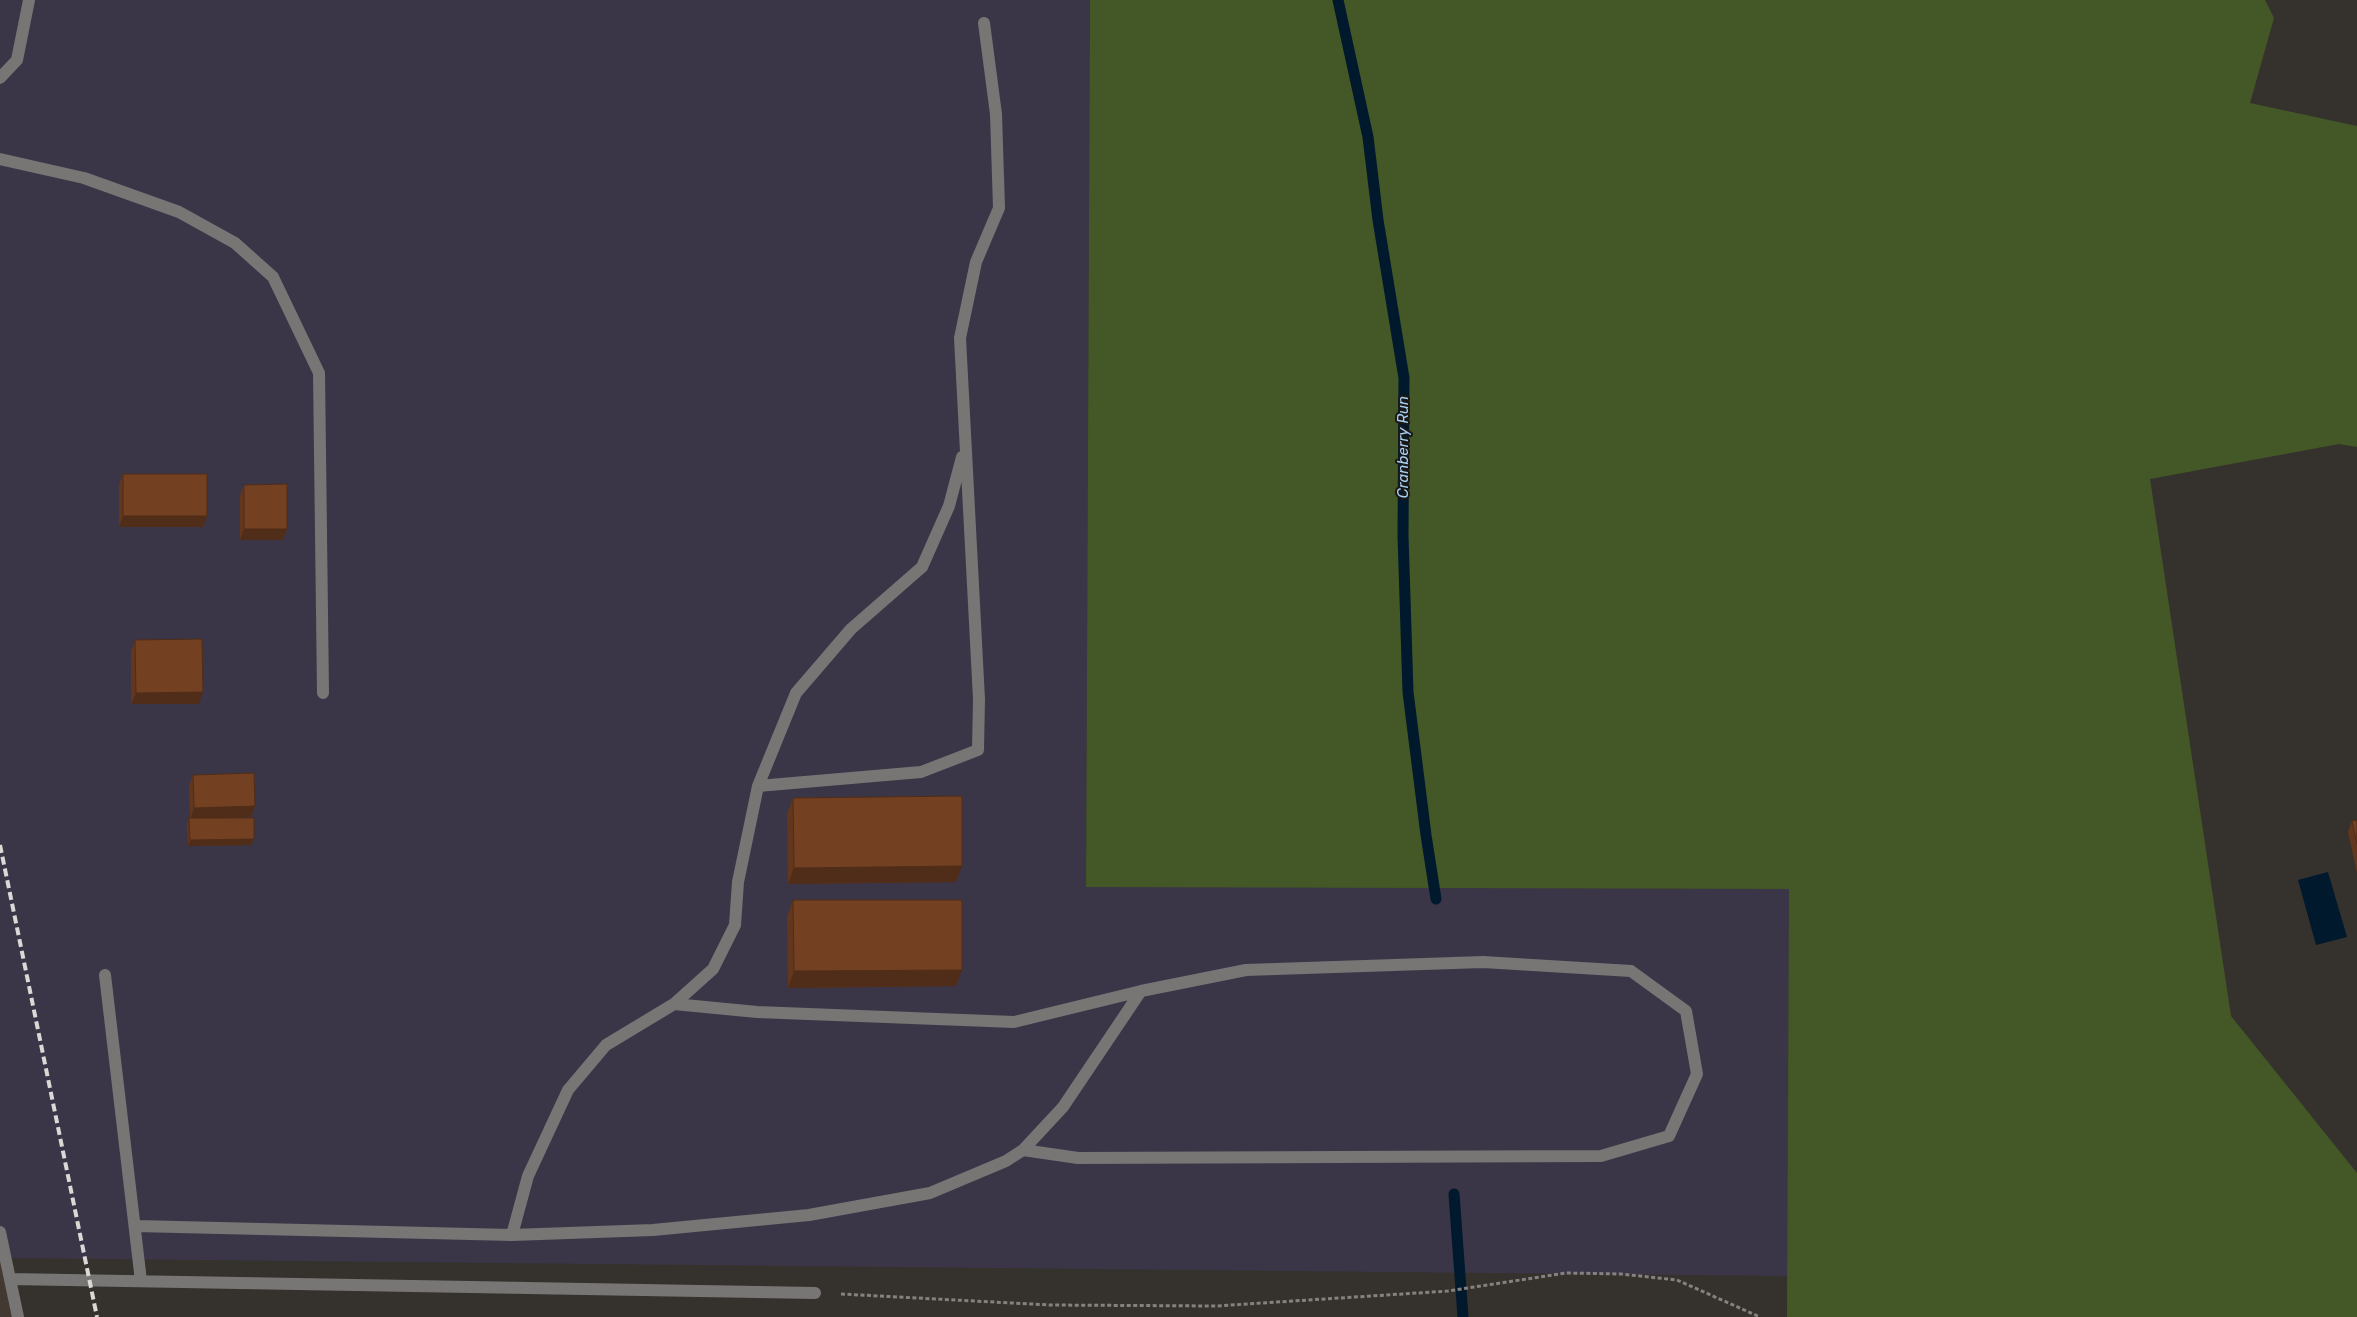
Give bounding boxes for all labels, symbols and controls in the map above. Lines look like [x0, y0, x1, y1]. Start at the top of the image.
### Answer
water label: Cranberry Run [1395, 396, 1413, 498]

